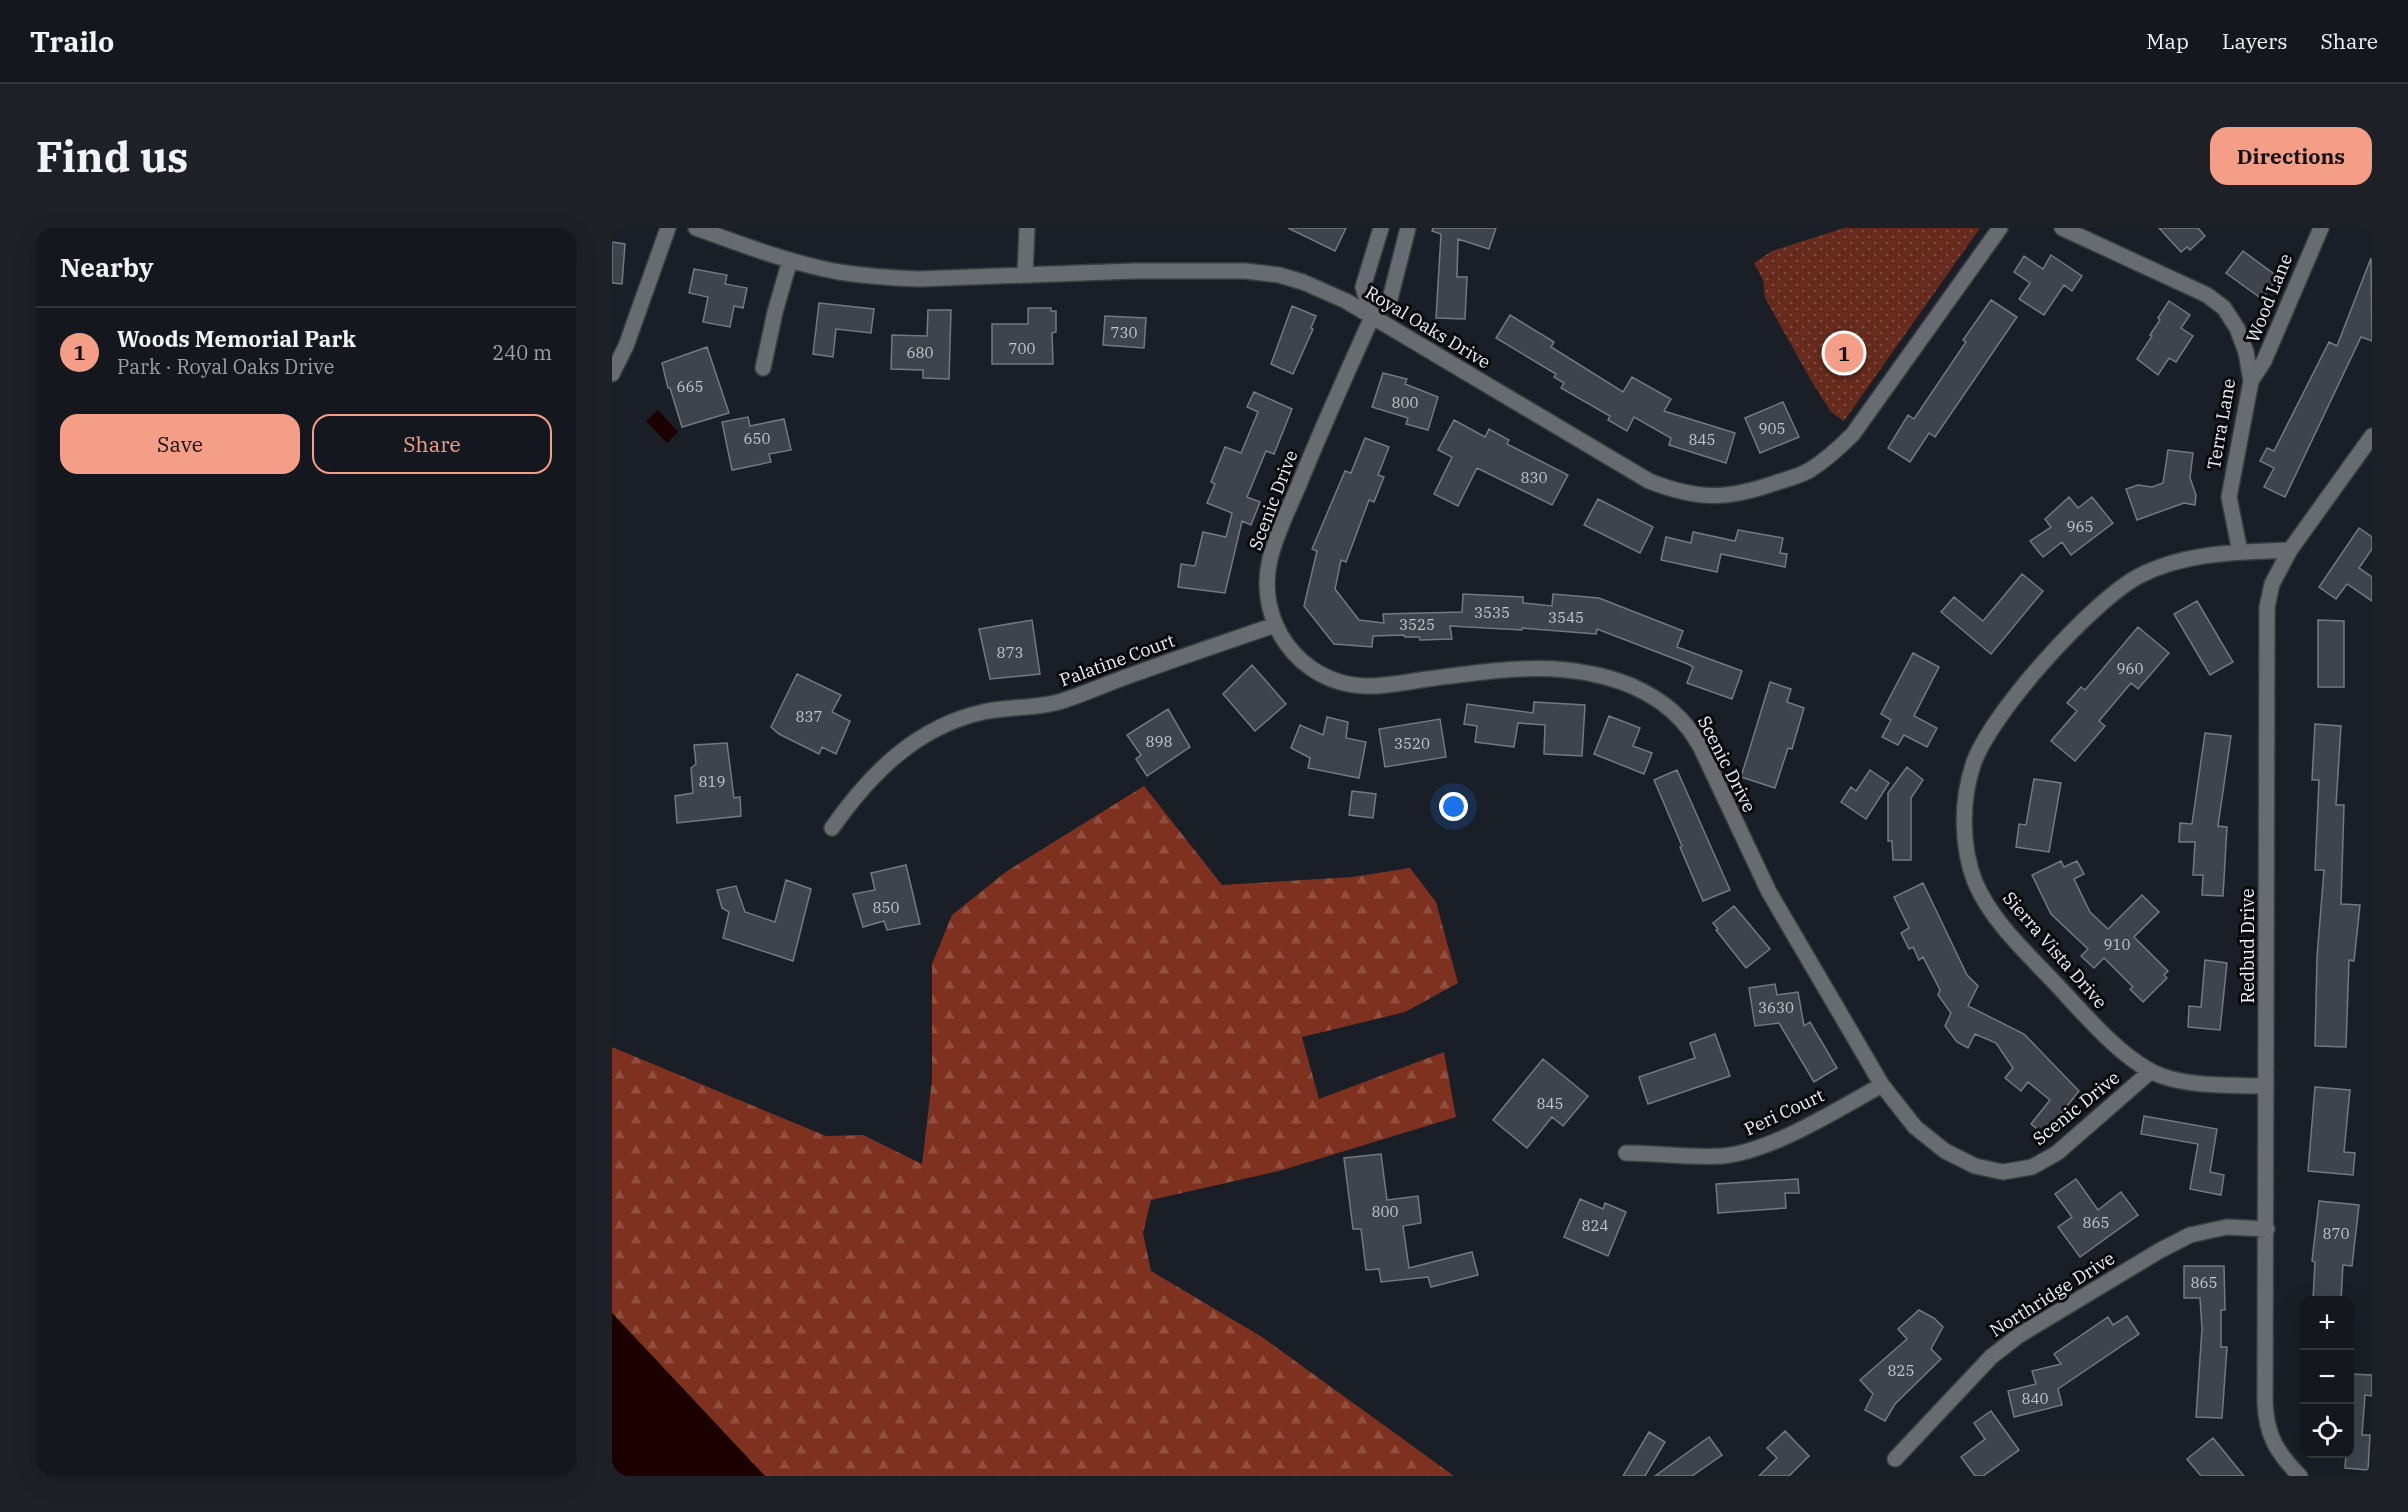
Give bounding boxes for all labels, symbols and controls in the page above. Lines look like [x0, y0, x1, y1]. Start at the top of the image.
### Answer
text: Trailo [30, 23, 114, 60]
text: Map [2146, 27, 2189, 55]
text: Layers [2222, 27, 2288, 55]
text: Share [2321, 27, 2378, 55]
button: Directions [2210, 127, 2372, 185]
text: Find us [36, 129, 188, 184]
text: Nearby [60, 250, 154, 284]
street label: Wood Lane [2241, 250, 2297, 346]
street label: Royal Oaks Drive [1361, 280, 1495, 374]
house number: 730 [1110, 323, 1138, 342]
text: Woods Memorial Park [117, 324, 356, 353]
pin: 1 [1824, 330, 1864, 376]
text: 1 [74, 339, 86, 366]
text: 240 m [492, 339, 552, 366]
house number: 700 [1008, 339, 1036, 358]
house number: 680 [906, 343, 934, 362]
text: Park · Royal Oaks Drive [117, 353, 335, 380]
house number: 665 [676, 377, 704, 396]
street label: Terra Lane [2202, 377, 2240, 471]
house number: 800 [1391, 393, 1419, 412]
button: Save [60, 414, 300, 474]
button: Share [312, 414, 552, 474]
house number: 905 [1758, 419, 1786, 438]
house number: 650 [743, 429, 771, 448]
house number: 845 [1688, 430, 1716, 449]
street label: Scenic Drive [1243, 447, 1303, 553]
house number: 830 [1520, 468, 1548, 487]
house number: 965 [2066, 517, 2094, 536]
house number: 3535 [1474, 603, 1510, 622]
house number: 3545 [1548, 608, 1584, 627]
house number: 3525 [1399, 615, 1435, 634]
street label: Palatine Court [1056, 629, 1178, 691]
house number: 873 [996, 643, 1024, 662]
house number: 960 [2116, 659, 2144, 678]
house number: 837 [795, 707, 823, 726]
street label: Scenic Drive [1693, 712, 1761, 816]
house number: 898 [1145, 732, 1173, 751]
house number: 3520 [1394, 734, 1430, 753]
house number: 819 [698, 772, 726, 791]
your location [1439, 792, 1468, 821]
street label: Sierra Vista Drive [1998, 887, 2112, 1013]
street label: Redbud Drive [2236, 888, 2259, 1004]
house number: 850 [872, 898, 900, 917]
house number: 910 [2103, 935, 2131, 954]
house number: 3630 [1758, 998, 1794, 1017]
street label: Scenic Drive [2028, 1066, 2124, 1150]
street label: Peri Court [1740, 1083, 1828, 1141]
house number: 845 [1536, 1094, 1564, 1113]
house number: 800 [1371, 1202, 1399, 1221]
house number: 865 [2082, 1213, 2110, 1232]
house number: 824 [1581, 1216, 1609, 1235]
house number: 870 [2322, 1224, 2350, 1243]
street label: Northridge Drive [1985, 1246, 2119, 1342]
house number: 865 [2190, 1273, 2218, 1292]
map controls [2300, 1296, 2354, 1458]
button: + [2300, 1296, 2354, 1350]
button: − [2300, 1350, 2354, 1404]
house number: 825 [1887, 1361, 1915, 1380]
house number: 840 [2021, 1389, 2049, 1408]
button: locate [2300, 1404, 2354, 1458]

